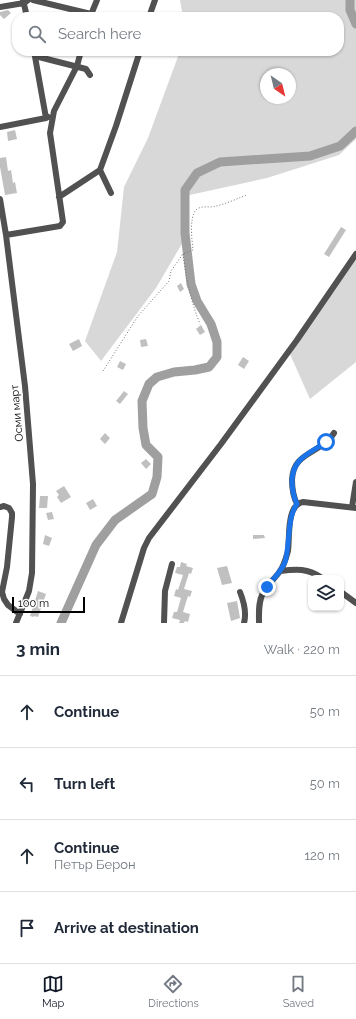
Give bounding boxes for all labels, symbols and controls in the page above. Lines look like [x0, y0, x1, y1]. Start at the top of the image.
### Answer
search box [12, 12, 344, 56]
icon: search [26, 23, 48, 45]
text: Search here [58, 25, 141, 43]
north arrow [260, 68, 296, 104]
street label: Осми март [8, 383, 26, 442]
route start [317, 433, 335, 451]
map controls [308, 575, 344, 611]
button: layers [308, 575, 344, 611]
route end [258, 578, 276, 596]
scale bar [12, 595, 85, 614]
text: 100 m [18, 597, 49, 610]
text: 3 min [16, 639, 60, 659]
text: Walk · 220 m [264, 642, 340, 657]
icon: ahead [16, 701, 38, 723]
text: Continue [54, 703, 119, 721]
text: 50 m [310, 704, 340, 719]
icon: left [16, 773, 38, 795]
text: Turn left [54, 775, 115, 793]
text: 50 m [310, 776, 340, 791]
text: Continue [54, 839, 119, 857]
icon: ahead [16, 845, 38, 867]
text: 120 m [304, 848, 340, 863]
text: Петър Берон [54, 857, 136, 872]
icon: arrive [16, 917, 38, 939]
text: Arrive at destination [54, 919, 199, 937]
tab: Map [42, 973, 64, 1010]
tab: Directions [148, 973, 199, 1010]
tab: Saved [283, 973, 314, 1010]

